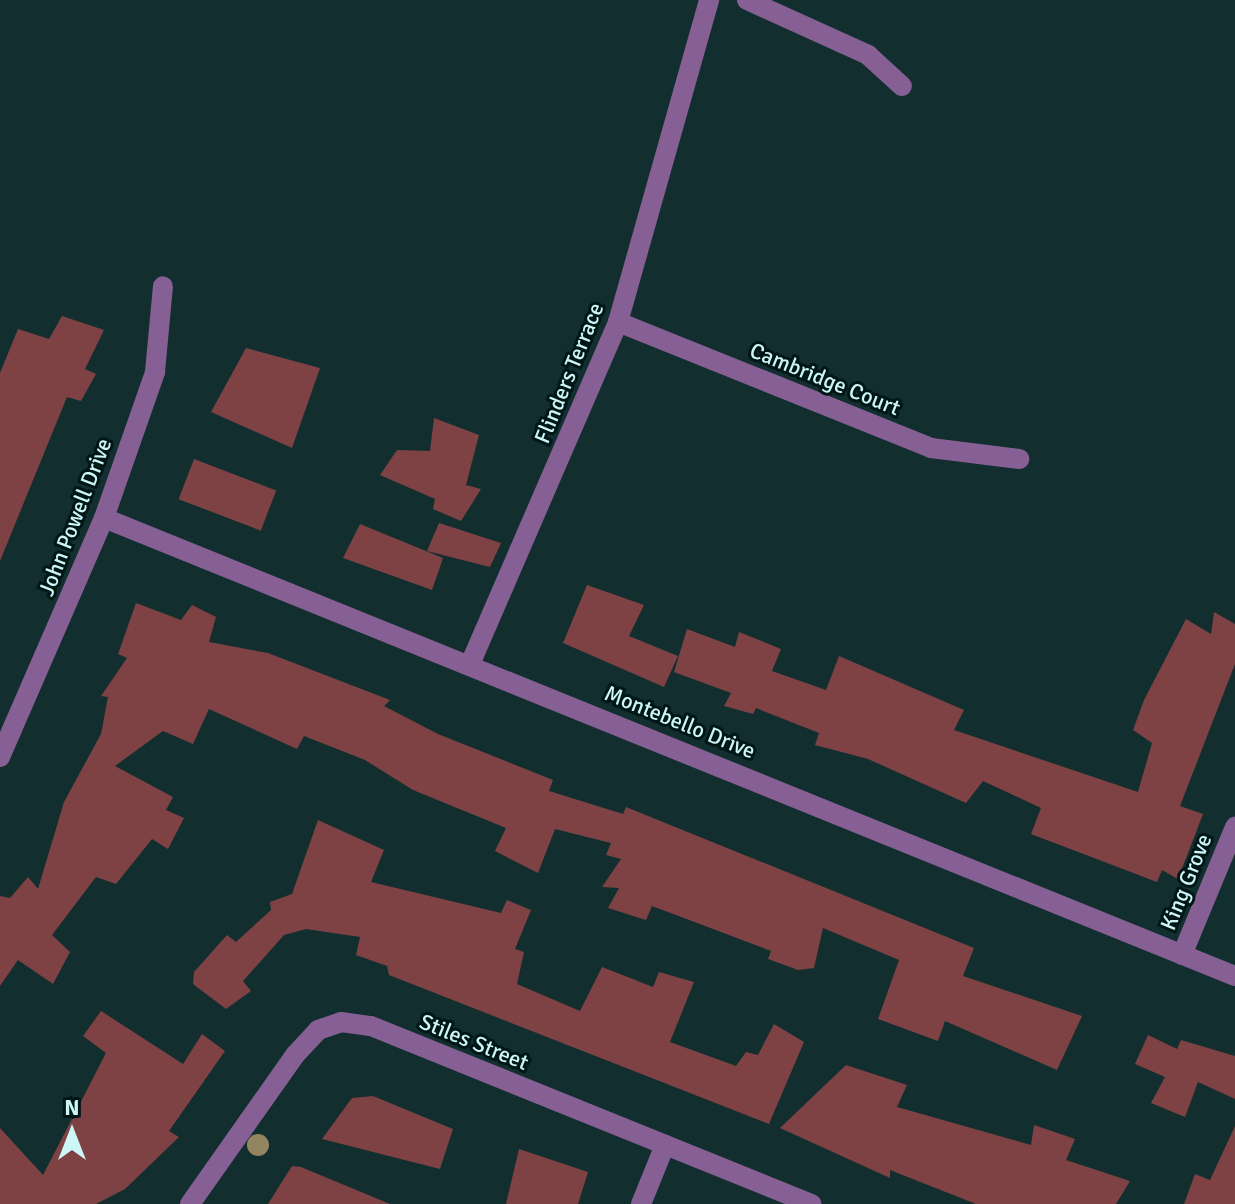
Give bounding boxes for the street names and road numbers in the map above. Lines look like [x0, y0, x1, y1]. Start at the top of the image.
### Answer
street label: Flinders Terrace [529, 299, 609, 447]
street label: Cambridge Court [746, 337, 904, 421]
street label: John Powell Drive [33, 435, 117, 599]
street label: Montebello Drive [601, 680, 759, 764]
street label: King Grove [1155, 830, 1217, 934]
street label: Stiles Street [416, 1008, 532, 1076]

